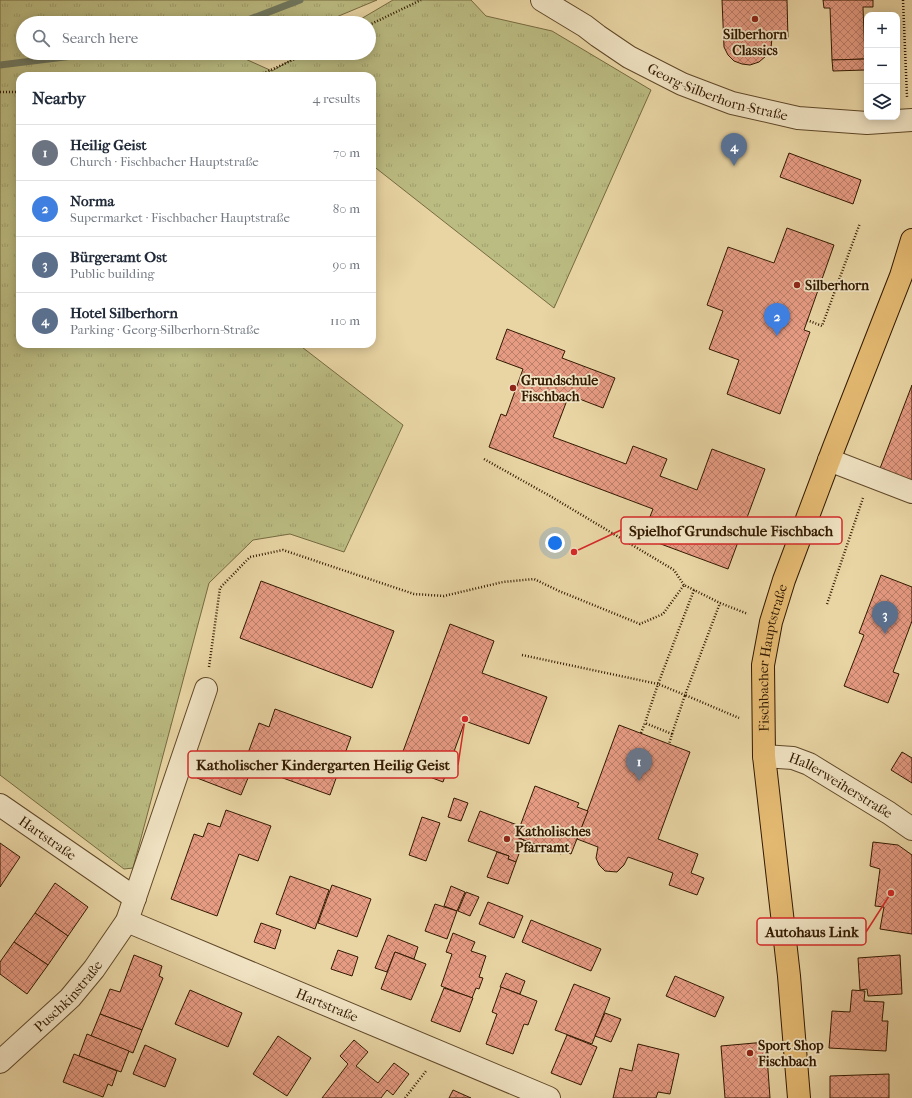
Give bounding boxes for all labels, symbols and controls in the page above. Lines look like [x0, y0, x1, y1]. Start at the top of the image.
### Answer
map controls [864, 12, 900, 120]
button: + [864, 12, 900, 48]
marker: Silberhorn Classics [750, 14, 760, 24]
search box [16, 16, 376, 60]
place label: Silberhorn Classics [723, 26, 788, 59]
icon: search [30, 27, 52, 49]
text: Search here [62, 29, 138, 47]
button: − [864, 48, 900, 84]
street label: Georg-Silberhorn-Straße [645, 59, 789, 124]
button: layers [864, 84, 900, 120]
text: Nearby [32, 88, 86, 108]
text: 4 results [313, 91, 360, 106]
pin: 4 [721, 133, 747, 166]
text: Heilig Geist [70, 136, 147, 154]
text: 1 [43, 145, 47, 160]
text: 70 m [333, 145, 360, 160]
text: Church · Fischbacher Hauptstraße [70, 154, 259, 169]
text: Norma [70, 192, 114, 210]
text: 2 [42, 201, 48, 216]
text: 80 m [333, 201, 360, 216]
text: Supermarket · Fischbacher Hauptstraße [70, 210, 290, 225]
text: Bürgeramt Ost [70, 248, 167, 266]
text: 3 [42, 257, 48, 272]
text: 90 m [332, 257, 360, 272]
text: Public building [70, 266, 155, 281]
place label: Silberhorn [805, 277, 870, 294]
marker: Silberhorn [792, 280, 802, 290]
pin: 2 [764, 303, 790, 336]
text: Hotel Silberhorn [70, 304, 178, 322]
text: 4 [41, 313, 49, 328]
text: 110 m [330, 313, 360, 328]
text: Parking · Georg-Silberhorn-Straße [70, 322, 260, 337]
place label: Grundschule Fischbach [520, 372, 598, 405]
marker: Grundschule Fischbach [508, 383, 518, 393]
callout: Spielhof Grundschule Fischbach [621, 517, 842, 544]
text: Spielhof Grundschule Fischbach [629, 522, 834, 540]
your location [545, 533, 565, 553]
street label: Fischbacher Hauptstraße [754, 582, 791, 732]
pin: 3 [872, 601, 898, 634]
pin: 1 [626, 748, 652, 781]
street label: Hallerweiherstraße [787, 749, 896, 822]
callout: Katholischer Kindergarten Heilig Geist [188, 751, 458, 778]
text: Katholischer Kindergarten Heilig Geist [196, 756, 451, 774]
street label: Hartstraße [16, 812, 80, 864]
place label: Katholisches Pfarramt [515, 823, 592, 856]
marker: Katholisches Pfarramt [502, 834, 512, 844]
callout: Autohaus Link [757, 918, 866, 945]
text: Autohaus Link [764, 923, 860, 941]
street label: Puschkinstraße [30, 957, 106, 1035]
street label: Hartstraße [293, 984, 361, 1026]
place label: Sport Shop Fischbach [757, 1037, 824, 1070]
marker: Sport Shop Fischbach [745, 1048, 755, 1058]

